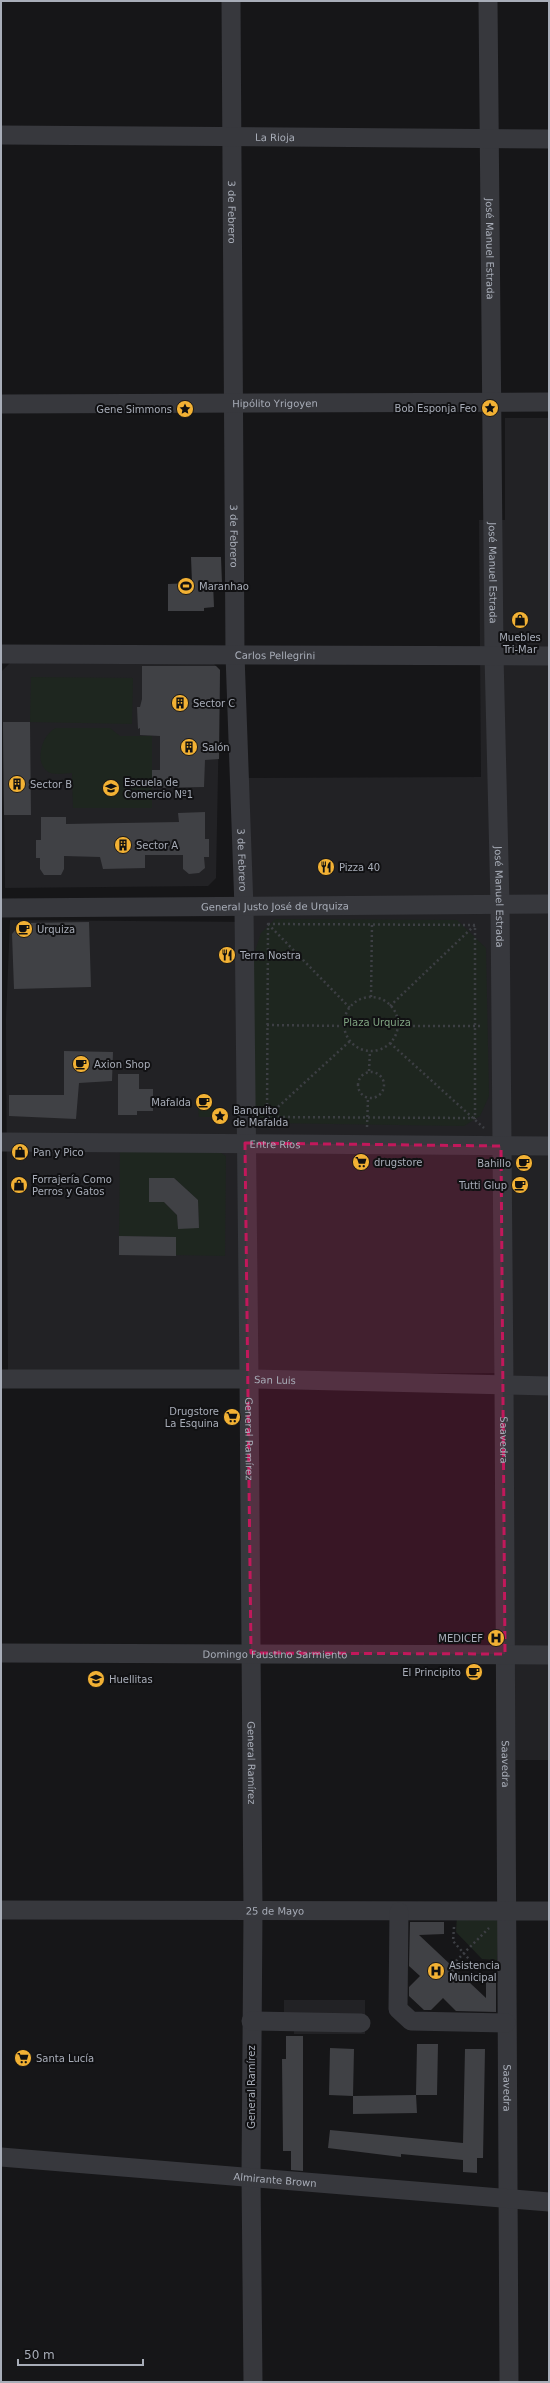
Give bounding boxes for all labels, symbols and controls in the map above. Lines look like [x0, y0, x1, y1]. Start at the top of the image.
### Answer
street label: La Rioja [255, 132, 295, 143]
street label: 3 de Febrero [226, 180, 237, 244]
street label: José Manuel Estrada [484, 197, 496, 300]
street label: Hipólito Yrigoyen [232, 398, 318, 409]
place icon: Bob Esponja Feo [480, 398, 500, 418]
place icon: Gene Simmons [175, 399, 195, 419]
place label: Bob Esponja Feo [395, 403, 477, 414]
place label: Gene Simmons [96, 404, 172, 415]
street label: 3 de Febrero [228, 504, 239, 568]
street label: José Manuel Estrada [487, 521, 499, 624]
sports icon: Maranhao [176, 576, 196, 596]
place label: Maranhao [199, 581, 249, 592]
shop icon: Muebles Tri-Mar [510, 610, 530, 630]
place label: Muebles Tri-Mar [499, 632, 541, 655]
street label: Carlos Pellegrini [235, 650, 315, 661]
building icon: Sector C [170, 693, 190, 713]
place label: Sector C [193, 698, 235, 709]
building icon: Salón [179, 737, 199, 757]
place label: Salón [202, 742, 230, 753]
building icon: Sector B [7, 774, 27, 794]
place label: Escuela de Comercio Nº1 [124, 777, 193, 800]
school or university icon: Escuela de Comercio Nº1 [101, 778, 121, 798]
place label: Sector B [30, 779, 72, 790]
street label: 3 de Febrero [235, 828, 248, 892]
building icon: Sector A [113, 835, 133, 855]
place label: Sector A [136, 840, 178, 851]
street label: José Manuel Estrada [493, 845, 505, 948]
restaurant icon: Pizza 40 [316, 857, 336, 877]
place label: Pizza 40 [339, 862, 380, 873]
street label: General Justo José de Urquiza [201, 900, 349, 913]
cafe icon: Urquiza [14, 919, 34, 939]
place label: Urquiza [37, 924, 75, 935]
restaurant icon: Terra Nostra [217, 945, 237, 965]
place label: Terra Nostra [239, 950, 301, 961]
park label: Plaza Urquiza [343, 1017, 411, 1028]
cafe icon: Axion Shop [71, 1054, 91, 1074]
place label: Axion Shop [94, 1059, 150, 1070]
cafe icon: Mafalda [194, 1092, 214, 1112]
place label: Mafalda [151, 1097, 191, 1108]
place label: Banquito de Mafalda [233, 1105, 288, 1128]
place icon: Banquito de Mafalda [210, 1106, 230, 1126]
street label: Entre Ríos [249, 1139, 300, 1150]
shop icon: Pan y Pico [10, 1142, 30, 1162]
place label: Pan y Pico [33, 1147, 84, 1158]
supermarket icon: drugstore [351, 1152, 371, 1172]
cafe icon: Bahillo [514, 1153, 534, 1173]
place label: drugstore [374, 1157, 422, 1168]
place label: Bahillo [477, 1158, 511, 1169]
place label: Forrajería Como Perros y Gatos [32, 1174, 112, 1197]
shop icon: Forrajería Como Perros y Gatos [9, 1175, 29, 1195]
cafe icon: Tutti Glup [510, 1175, 530, 1195]
place label: Tutti Glup [458, 1180, 507, 1191]
street label: San Luis [254, 1374, 296, 1386]
street label: General Ramírez [243, 1397, 255, 1481]
place label: Drugstore La Esquina [165, 1406, 219, 1429]
supermarket icon: Drugstore La Esquina [222, 1407, 242, 1427]
street label: Saavedra [498, 1416, 509, 1464]
hospital icon: MEDICEF [486, 1628, 506, 1648]
place label: MEDICEF [438, 1633, 483, 1644]
street label: Domingo Faustino Sarmiento [203, 1649, 347, 1660]
cafe icon: El Principito [464, 1662, 484, 1682]
place label: El Principito [402, 1667, 461, 1678]
school or university icon: Huellitas [86, 1669, 106, 1689]
place label: Huellitas [109, 1674, 153, 1685]
street label: General Ramírez [246, 1721, 257, 1805]
street label: Saavedra [500, 1740, 511, 1788]
street label: 25 de Mayo [246, 1905, 304, 1917]
place label: Asistencia Municipal [449, 1960, 500, 1983]
hospital icon: Asistencia Municipal [426, 1961, 446, 1981]
street label: General Ramírez [246, 2045, 257, 2129]
supermarket icon: Santa Lucía [13, 2048, 33, 2068]
place label: Santa Lucía [36, 2053, 94, 2064]
street label: Saavedra [501, 2064, 513, 2112]
street label: Almirante Brown [233, 2171, 317, 2189]
scale bar [18, 2341, 143, 2367]
text: 50 m [24, 2348, 55, 2362]

